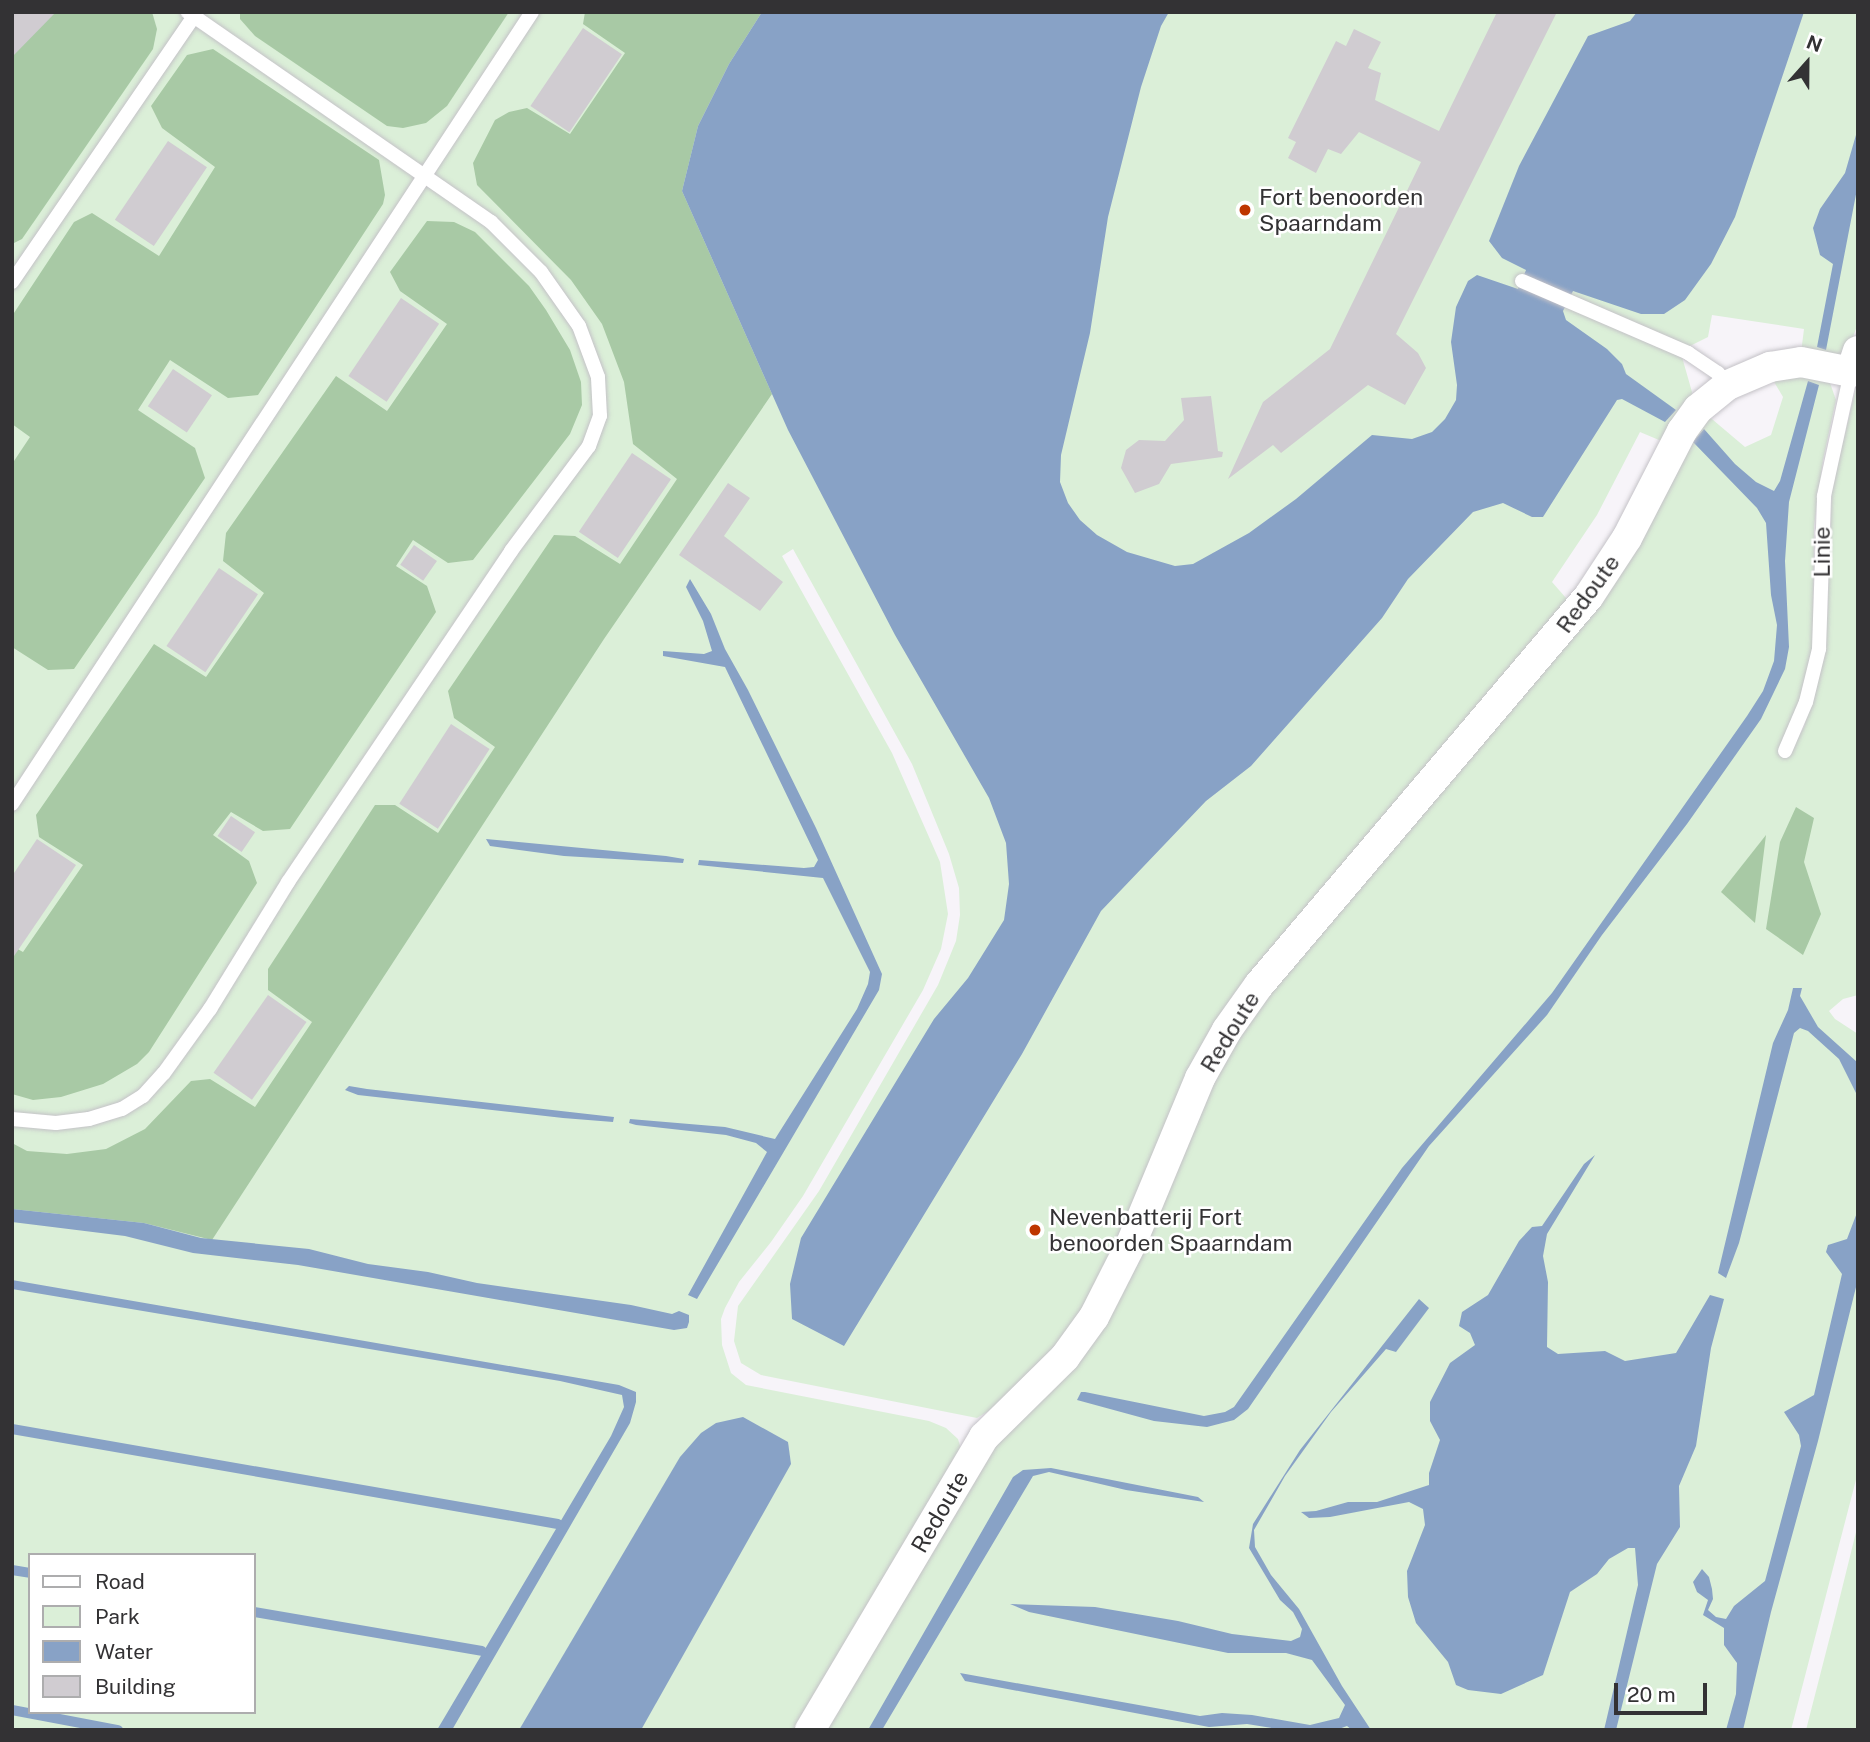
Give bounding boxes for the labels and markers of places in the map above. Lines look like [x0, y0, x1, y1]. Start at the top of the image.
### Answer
place label: Fort benoorden Spaarndam [1259, 183, 1423, 237]
marker: Fort benoorden Spaarndam [1237, 202, 1253, 218]
place label: Nevenbatterij Fort benoorden Spaarndam [1049, 1203, 1292, 1257]
marker: Nevenbatterij Fort benoorden Spaarndam [1027, 1222, 1043, 1238]

